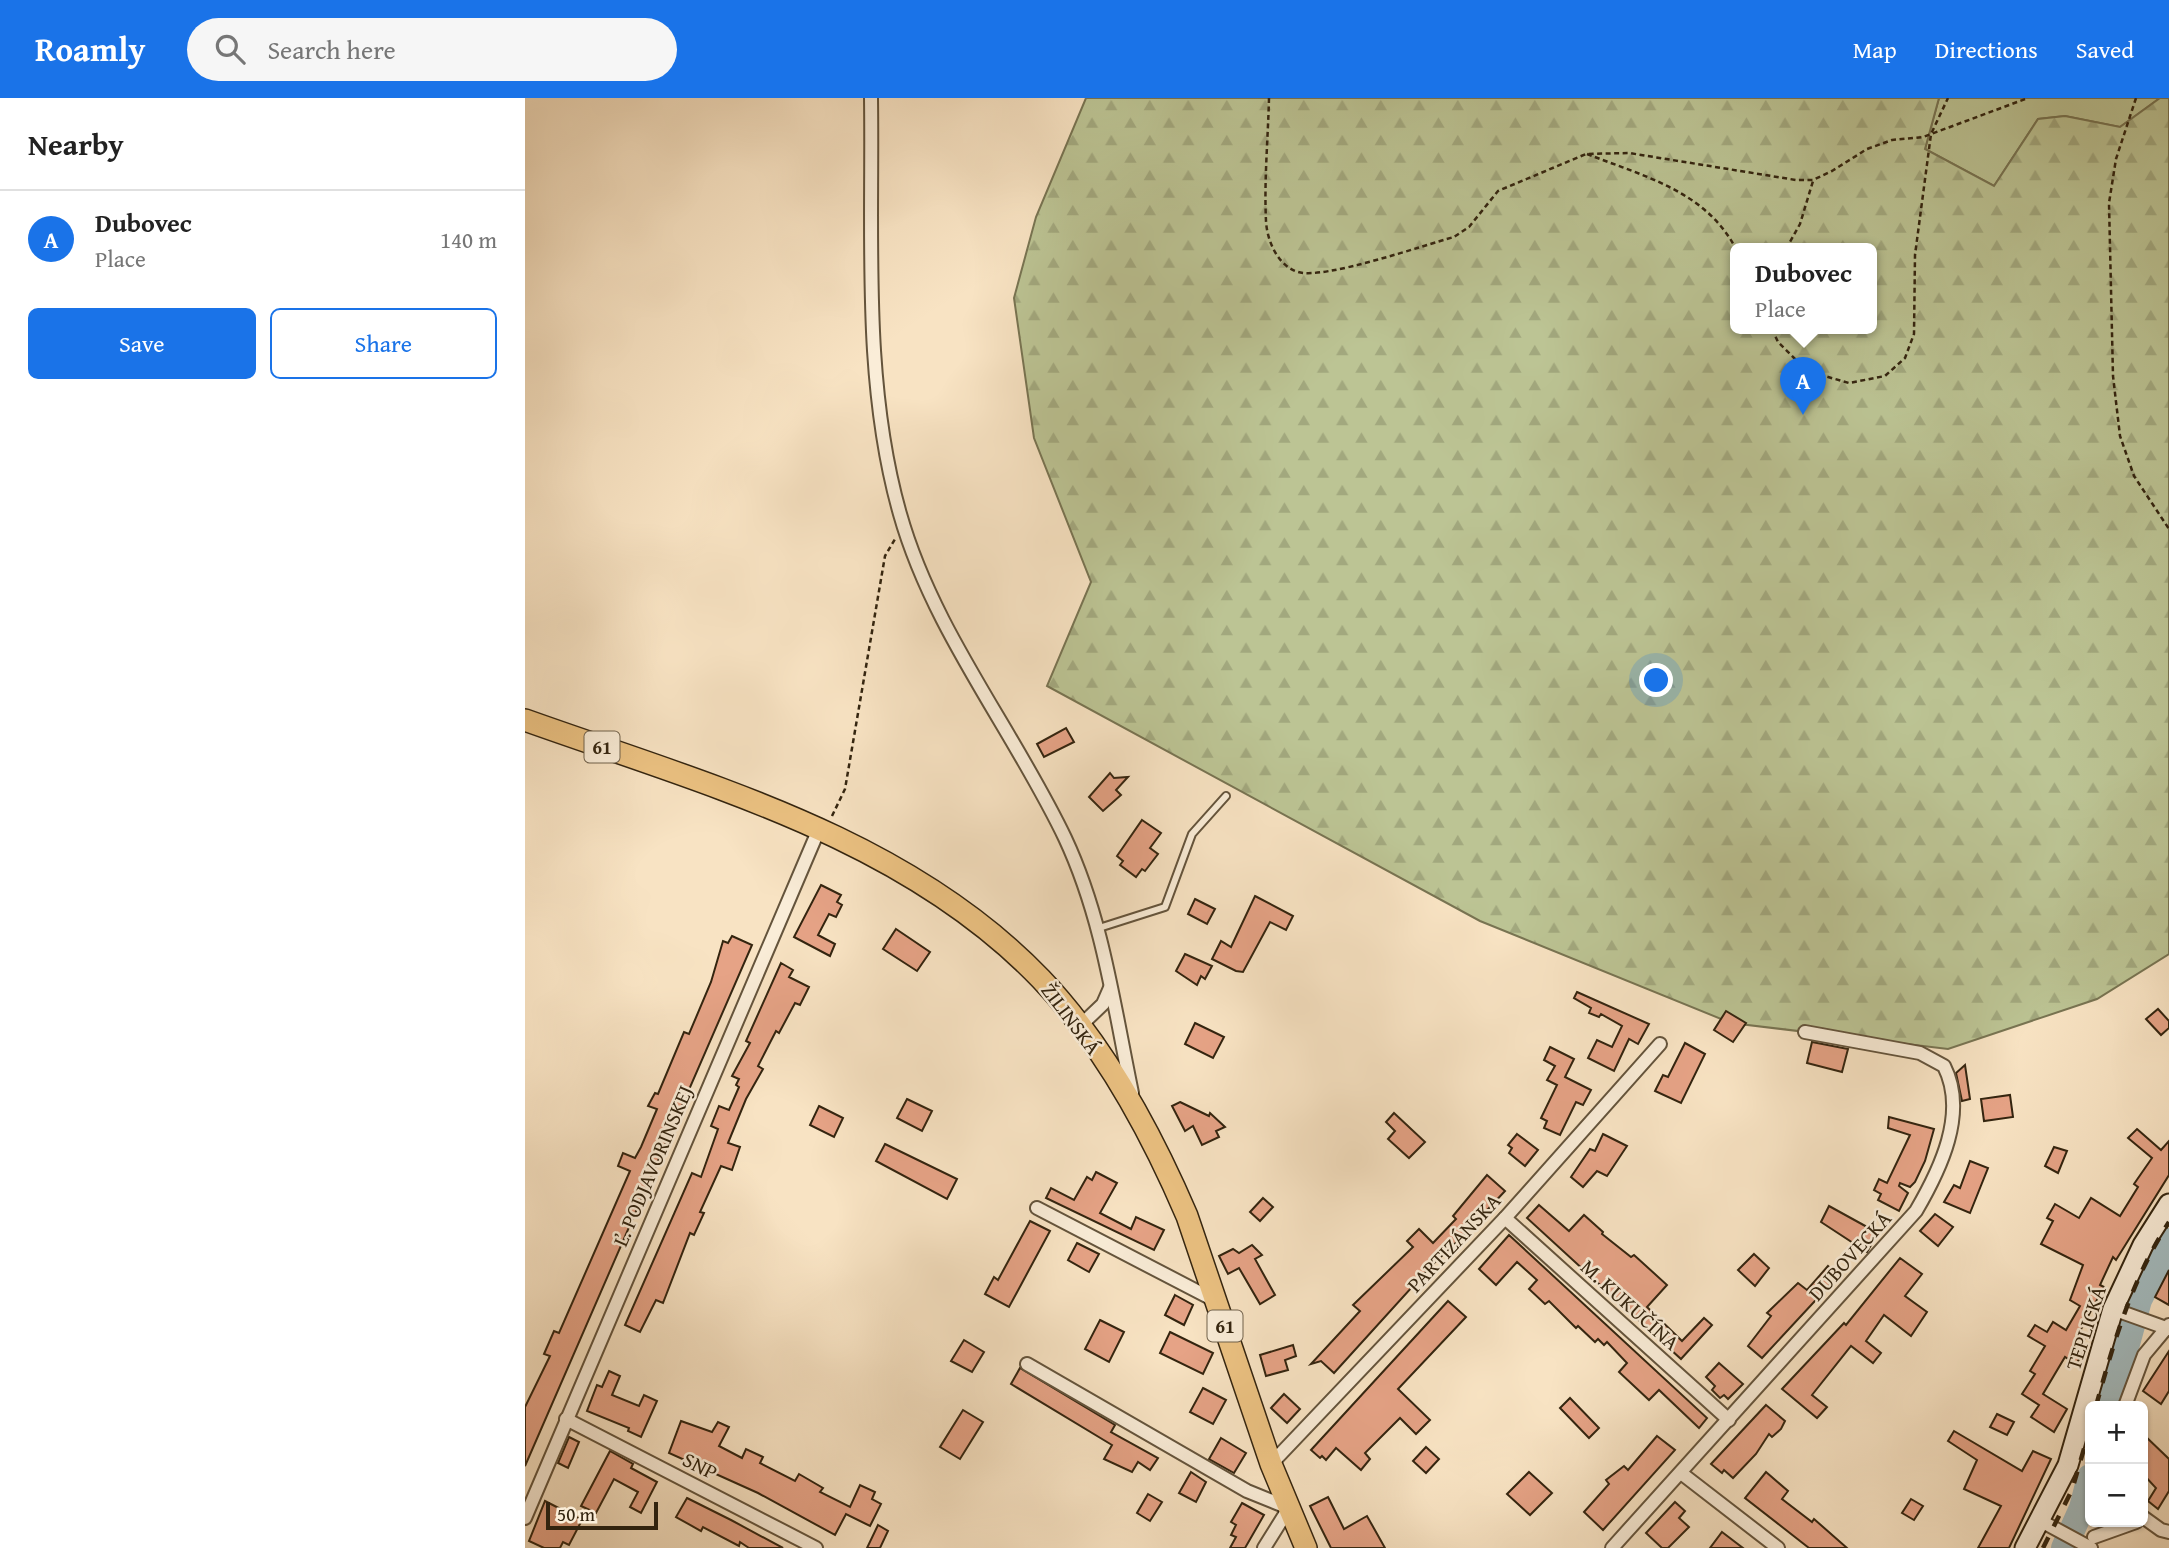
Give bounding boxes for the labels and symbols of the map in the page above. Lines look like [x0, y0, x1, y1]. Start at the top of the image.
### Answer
pin: A [1780, 357, 1826, 415]
your location [1639, 663, 1673, 697]
road number: 61 [585, 732, 619, 762]
street label: ŽILINSKÁ [1034, 976, 1109, 1062]
street label: Ľ. PODJAVORINSKEJ [605, 1080, 700, 1251]
street label: PARTIZÁNSKA [1399, 1186, 1508, 1299]
street label: DUBOVECKÁ [1801, 1204, 1899, 1308]
street label: M. KUKUČÍNA [1574, 1252, 1687, 1358]
street label: TEPLICKÁ [2057, 1281, 2114, 1374]
road number: 61 [1207, 1310, 1243, 1342]
street label: SNP [677, 1444, 723, 1487]
scale bar [546, 1499, 658, 1531]

